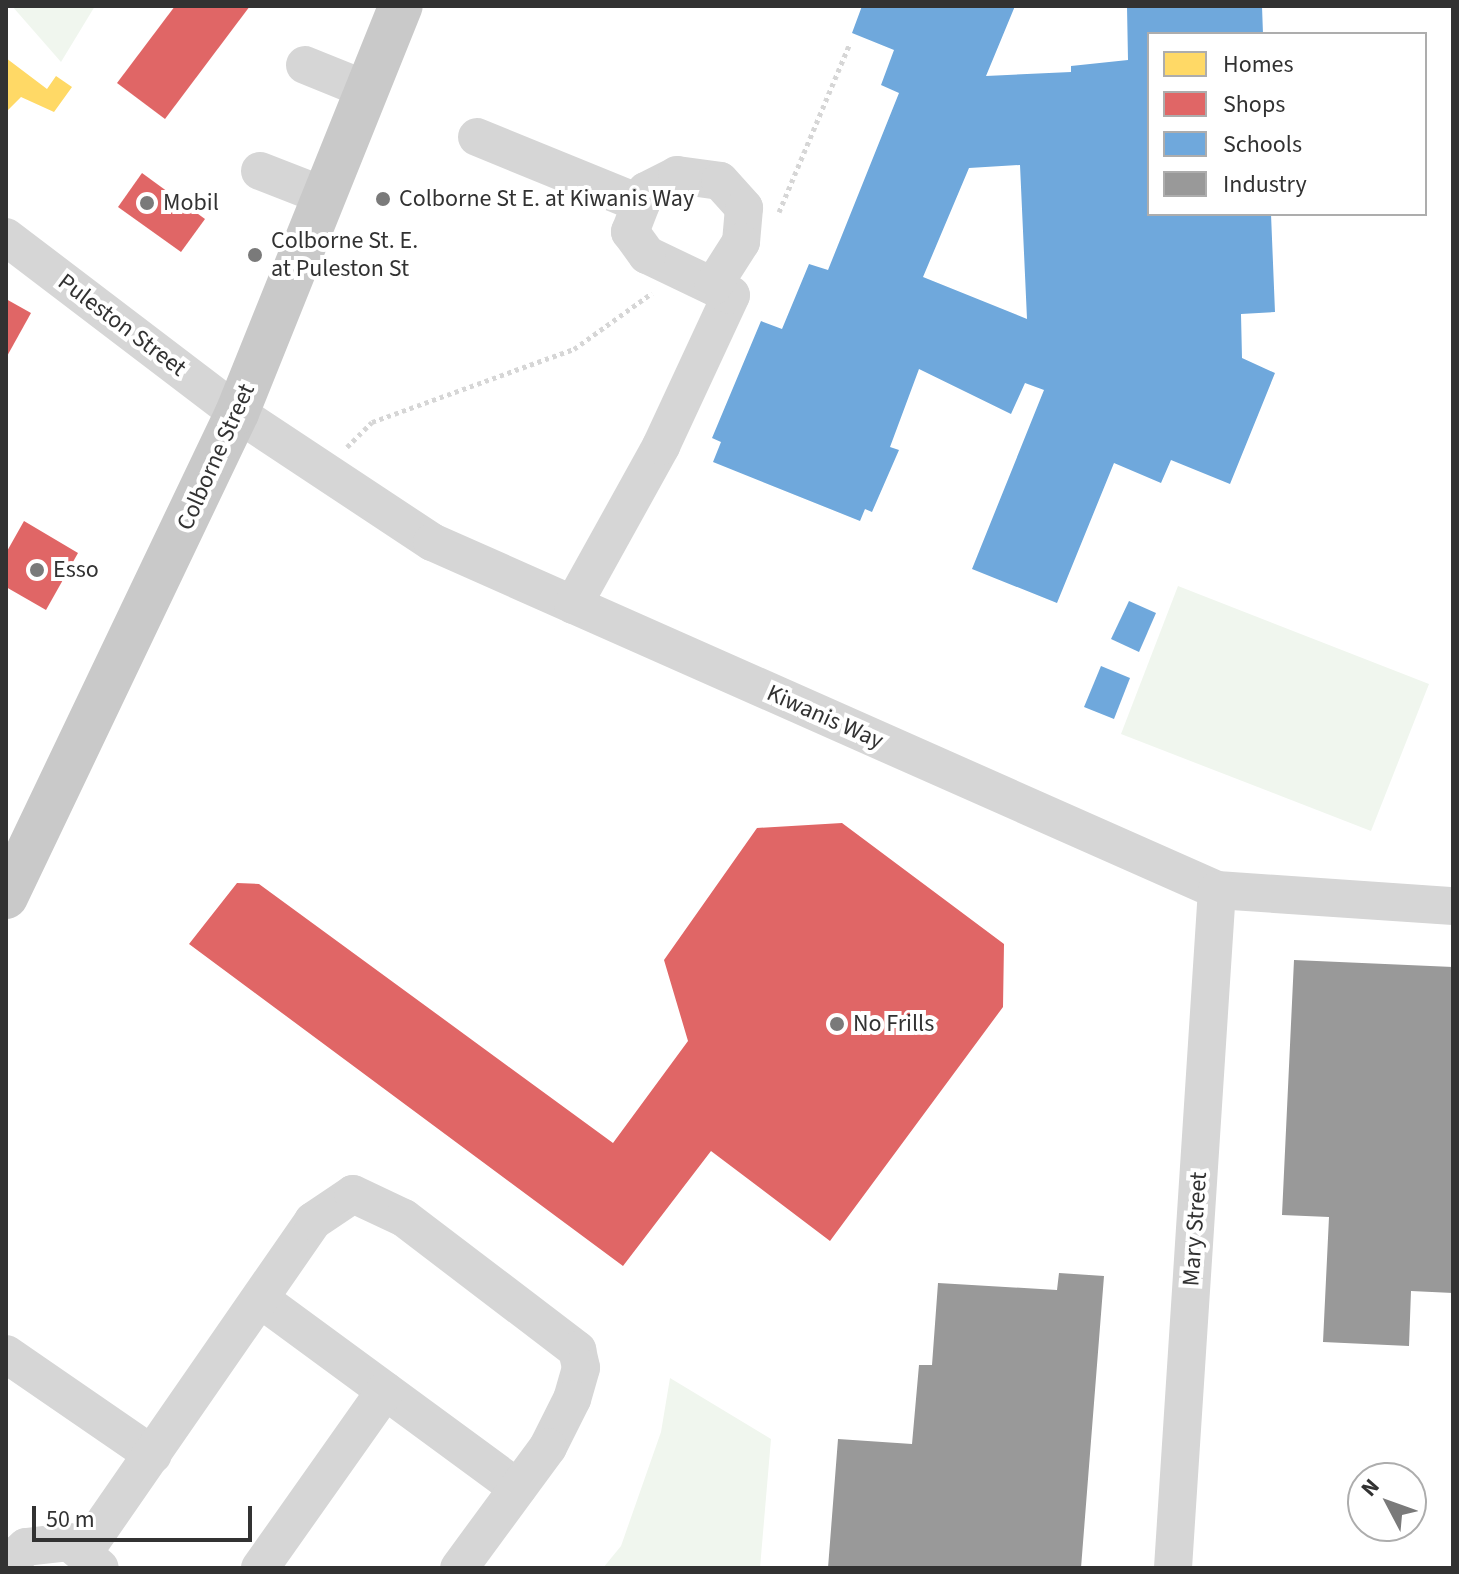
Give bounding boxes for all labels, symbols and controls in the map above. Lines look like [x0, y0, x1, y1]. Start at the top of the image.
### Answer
legend [1147, 32, 1427, 216]
text: Homes [1223, 47, 1294, 82]
text: Shops [1223, 87, 1285, 122]
text: Schools [1223, 127, 1302, 162]
text: Industry [1223, 167, 1307, 202]
place label: Colborne St E. at Kiwanis Way [399, 185, 694, 213]
place label: Mobil [163, 189, 219, 217]
marker: Colborne St E. at Kiwanis Way [374, 190, 392, 208]
marker: Mobil [138, 194, 156, 212]
place label: Colborne St. E. at Puleston St [271, 227, 418, 283]
marker: Colborne St. E. at Puleston St [246, 246, 264, 264]
street label: Puleston Street [52, 267, 192, 383]
street label: Colborne Street [171, 379, 261, 535]
place label: Esso [53, 556, 99, 584]
marker: Esso [28, 561, 46, 579]
street label: Kiwanis Way [762, 679, 888, 755]
place label: No Frills [853, 1010, 934, 1038]
marker: No Frills [828, 1015, 846, 1033]
street label: Mary Street [1177, 1171, 1213, 1287]
north arrow [1347, 1462, 1427, 1542]
text: N [1354, 1472, 1387, 1504]
scale bar [36, 1490, 256, 1540]
text: 50 m [46, 1502, 95, 1537]

